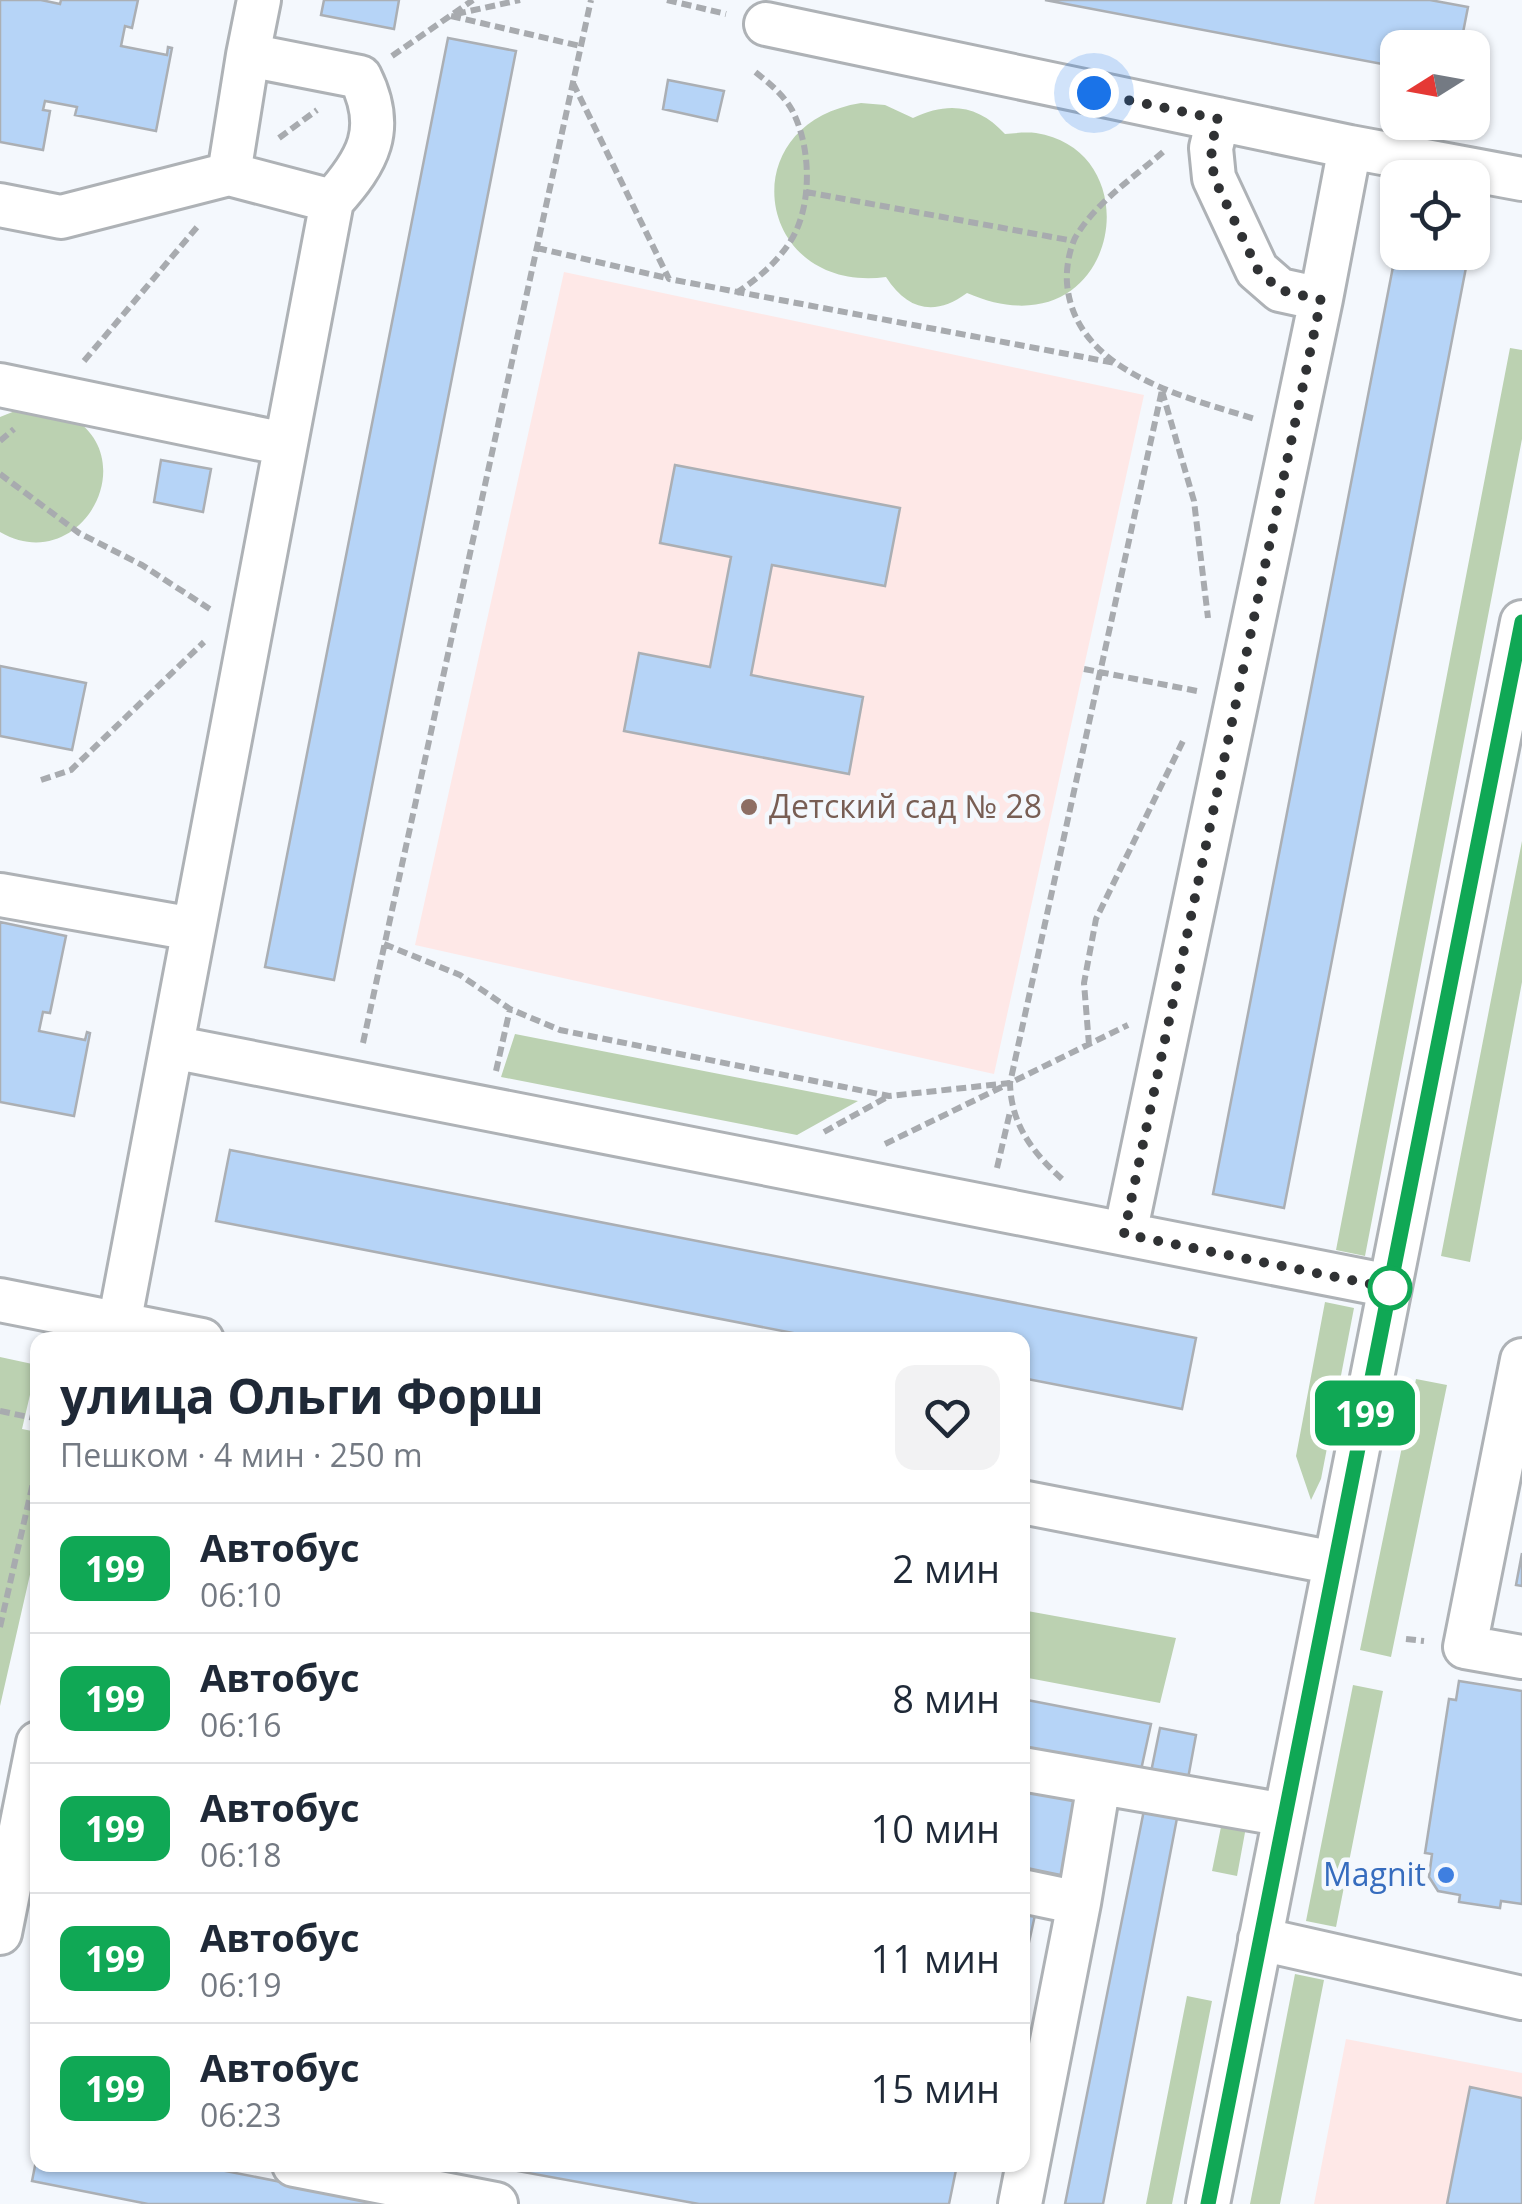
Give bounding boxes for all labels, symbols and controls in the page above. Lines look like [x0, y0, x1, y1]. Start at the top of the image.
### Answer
north arrow [1380, 30, 1490, 140]
map controls [1380, 30, 1490, 270]
your location [1069, 68, 1119, 118]
button: locate [1380, 160, 1490, 270]
place label: Детский сад № 28 [769, 784, 1042, 827]
marker: Детский сад № 28 [738, 796, 760, 818]
unlabelled marker [1369, 1267, 1411, 1309]
text: улица Ольги Форш [60, 1363, 544, 1428]
button: heart [895, 1365, 1000, 1470]
line badge: 199 [1308, 1380, 1422, 1446]
text: 199 [1335, 1390, 1395, 1437]
text: Пешком · 4 мин · 250 m [60, 1433, 423, 1476]
text: Автобус [200, 1521, 359, 1573]
text: 2 мин [892, 1542, 1000, 1594]
text: 199 [85, 1545, 145, 1592]
text: 06:10 [200, 1573, 282, 1616]
text: Автобус [200, 1651, 359, 1703]
text: 8 мин [892, 1672, 1000, 1724]
text: 199 [85, 1675, 145, 1722]
text: 06:16 [200, 1703, 282, 1746]
text: Автобус [200, 1781, 359, 1833]
text: 10 мин [871, 1802, 1000, 1854]
text: 199 [85, 1805, 145, 1852]
text: 06:18 [200, 1833, 282, 1876]
place label: Magnit [1323, 1852, 1426, 1895]
marker: Magnit [1435, 1864, 1457, 1886]
text: Автобус [200, 1911, 359, 1963]
text: 11 мин [871, 1932, 1000, 1984]
text: 199 [85, 1935, 145, 1982]
text: 06:19 [200, 1963, 282, 2006]
text: Автобус [200, 2041, 359, 2093]
text: 15 мин [871, 2062, 1000, 2114]
text: 199 [85, 2065, 145, 2112]
text: 06:23 [200, 2093, 282, 2136]

